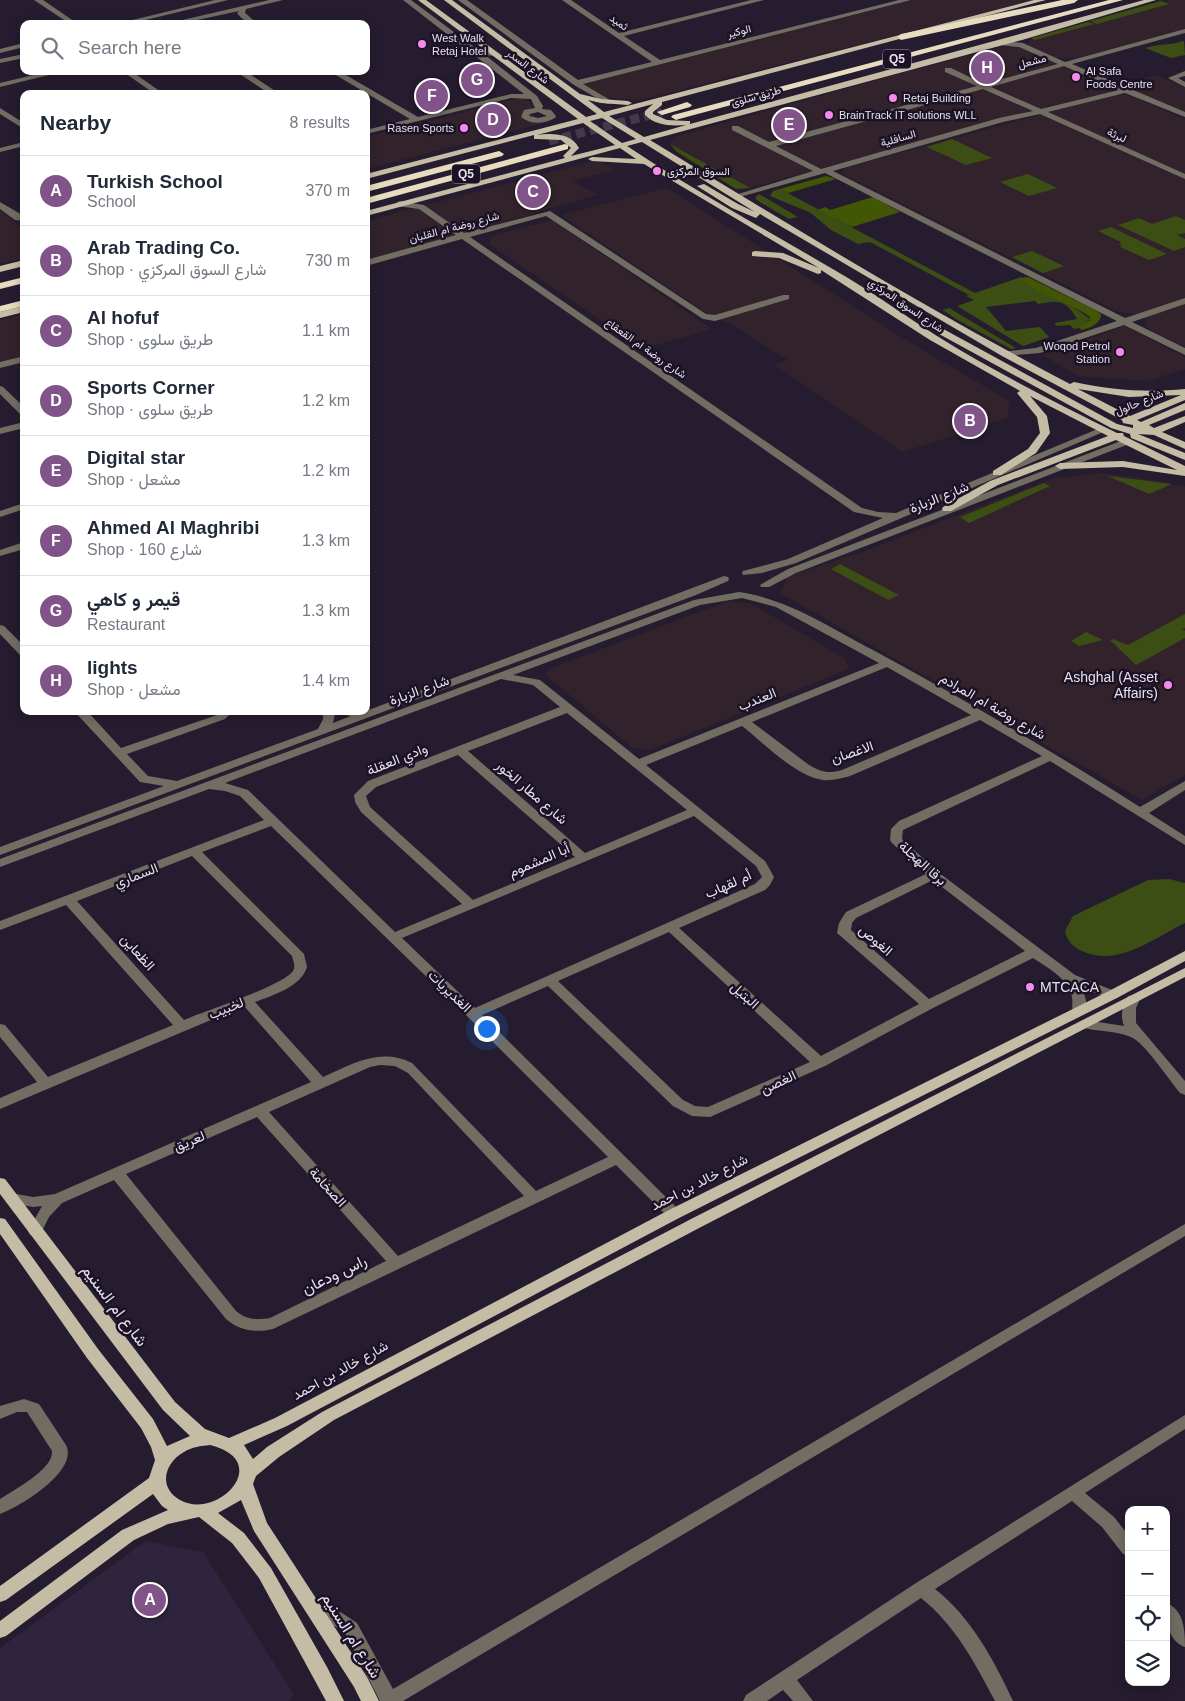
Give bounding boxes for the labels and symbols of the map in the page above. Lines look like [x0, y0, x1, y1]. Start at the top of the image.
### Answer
street label: ثميد [607, 12, 631, 34]
street label: الوكير [725, 22, 752, 41]
place label: West Walk Retaj Hotel [432, 32, 486, 57]
marker: West Walk Retaj Hotel [416, 38, 428, 50]
street label: شارع السدر [502, 46, 552, 88]
pin: H [971, 49, 1003, 87]
road number: Q5 [883, 50, 911, 68]
street label: مشعل [1017, 51, 1048, 71]
pin: G [461, 61, 493, 99]
place label: Al Safa Foods Centre [1086, 65, 1153, 90]
marker: Al Safa Foods Centre [1070, 71, 1082, 83]
pin: F [416, 77, 448, 115]
street label: طريق سلوى [730, 84, 783, 109]
marker: Retaj Building [887, 92, 899, 104]
place label: Retaj Building [903, 92, 971, 104]
pin: D [477, 101, 509, 139]
pin: E [773, 106, 805, 144]
marker: BrainTrack IT solutions WLL [823, 109, 835, 121]
place label: BrainTrack IT solutions WLL [839, 109, 977, 121]
place label: Rasen Sports [387, 122, 454, 134]
marker: Rasen Sports [458, 122, 470, 134]
street label: لبرثة [1105, 125, 1128, 145]
street label: السافلية [879, 127, 917, 150]
road number: Q5 [452, 164, 480, 183]
marker: السوق المركزى [651, 165, 663, 177]
place label: السوق المركزى [667, 165, 730, 178]
pin: C [517, 173, 549, 211]
street label: شارع روضة ام القلبان [408, 209, 501, 247]
street label: شارع السوق المركزي [864, 275, 946, 338]
street label: شارع روضة ام القعقاع [602, 316, 689, 382]
place label: Woqod Petrol Station [1044, 340, 1110, 365]
marker: Woqod Petrol Station [1114, 346, 1126, 358]
street label: شارع حالول [1113, 387, 1166, 419]
pin: B [954, 402, 986, 440]
street label: شارع الزبارة [907, 478, 972, 519]
street label: شارع روضة ام المرادم [936, 669, 1049, 745]
place label: Ashghal (Asset Affairs) [1064, 669, 1158, 701]
street label: شارع الزبارة [387, 672, 452, 711]
marker: Ashghal (Asset Affairs) [1162, 679, 1174, 691]
street label: العندب [736, 684, 779, 715]
street label: الاغصان [829, 737, 876, 768]
street label: وادي العقلة [364, 740, 431, 782]
street label: شارع مطار الخور [490, 756, 571, 830]
street label: برقا الهجلة [895, 838, 950, 889]
street label: أبا المشموم [506, 840, 572, 881]
street label: السماري [112, 859, 162, 894]
street label: أم لقهاب [702, 867, 754, 902]
street label: الغوص [855, 921, 896, 960]
street label: الظعاين [117, 931, 158, 974]
street label: الغديريات [425, 967, 475, 1016]
street label: البتيل [727, 978, 762, 1012]
place label: MTCACA [1040, 979, 1100, 995]
marker: MTCACA [1024, 981, 1036, 993]
street label: لخبيب [206, 994, 246, 1023]
your location [474, 1016, 500, 1042]
street label: الغصن [758, 1067, 799, 1098]
street label: لعريق [171, 1127, 208, 1156]
street label: شارع خالد بن احمد [648, 1151, 752, 1216]
street label: الصخامة [306, 1164, 350, 1210]
street label: راس ودعان [299, 1252, 370, 1299]
street label: شارع ام السنيم [76, 1261, 151, 1351]
street label: شارع خالد بن احمد [289, 1337, 392, 1405]
pin: A [134, 1581, 166, 1619]
street label: شارع ام السنيم [316, 1589, 385, 1683]

